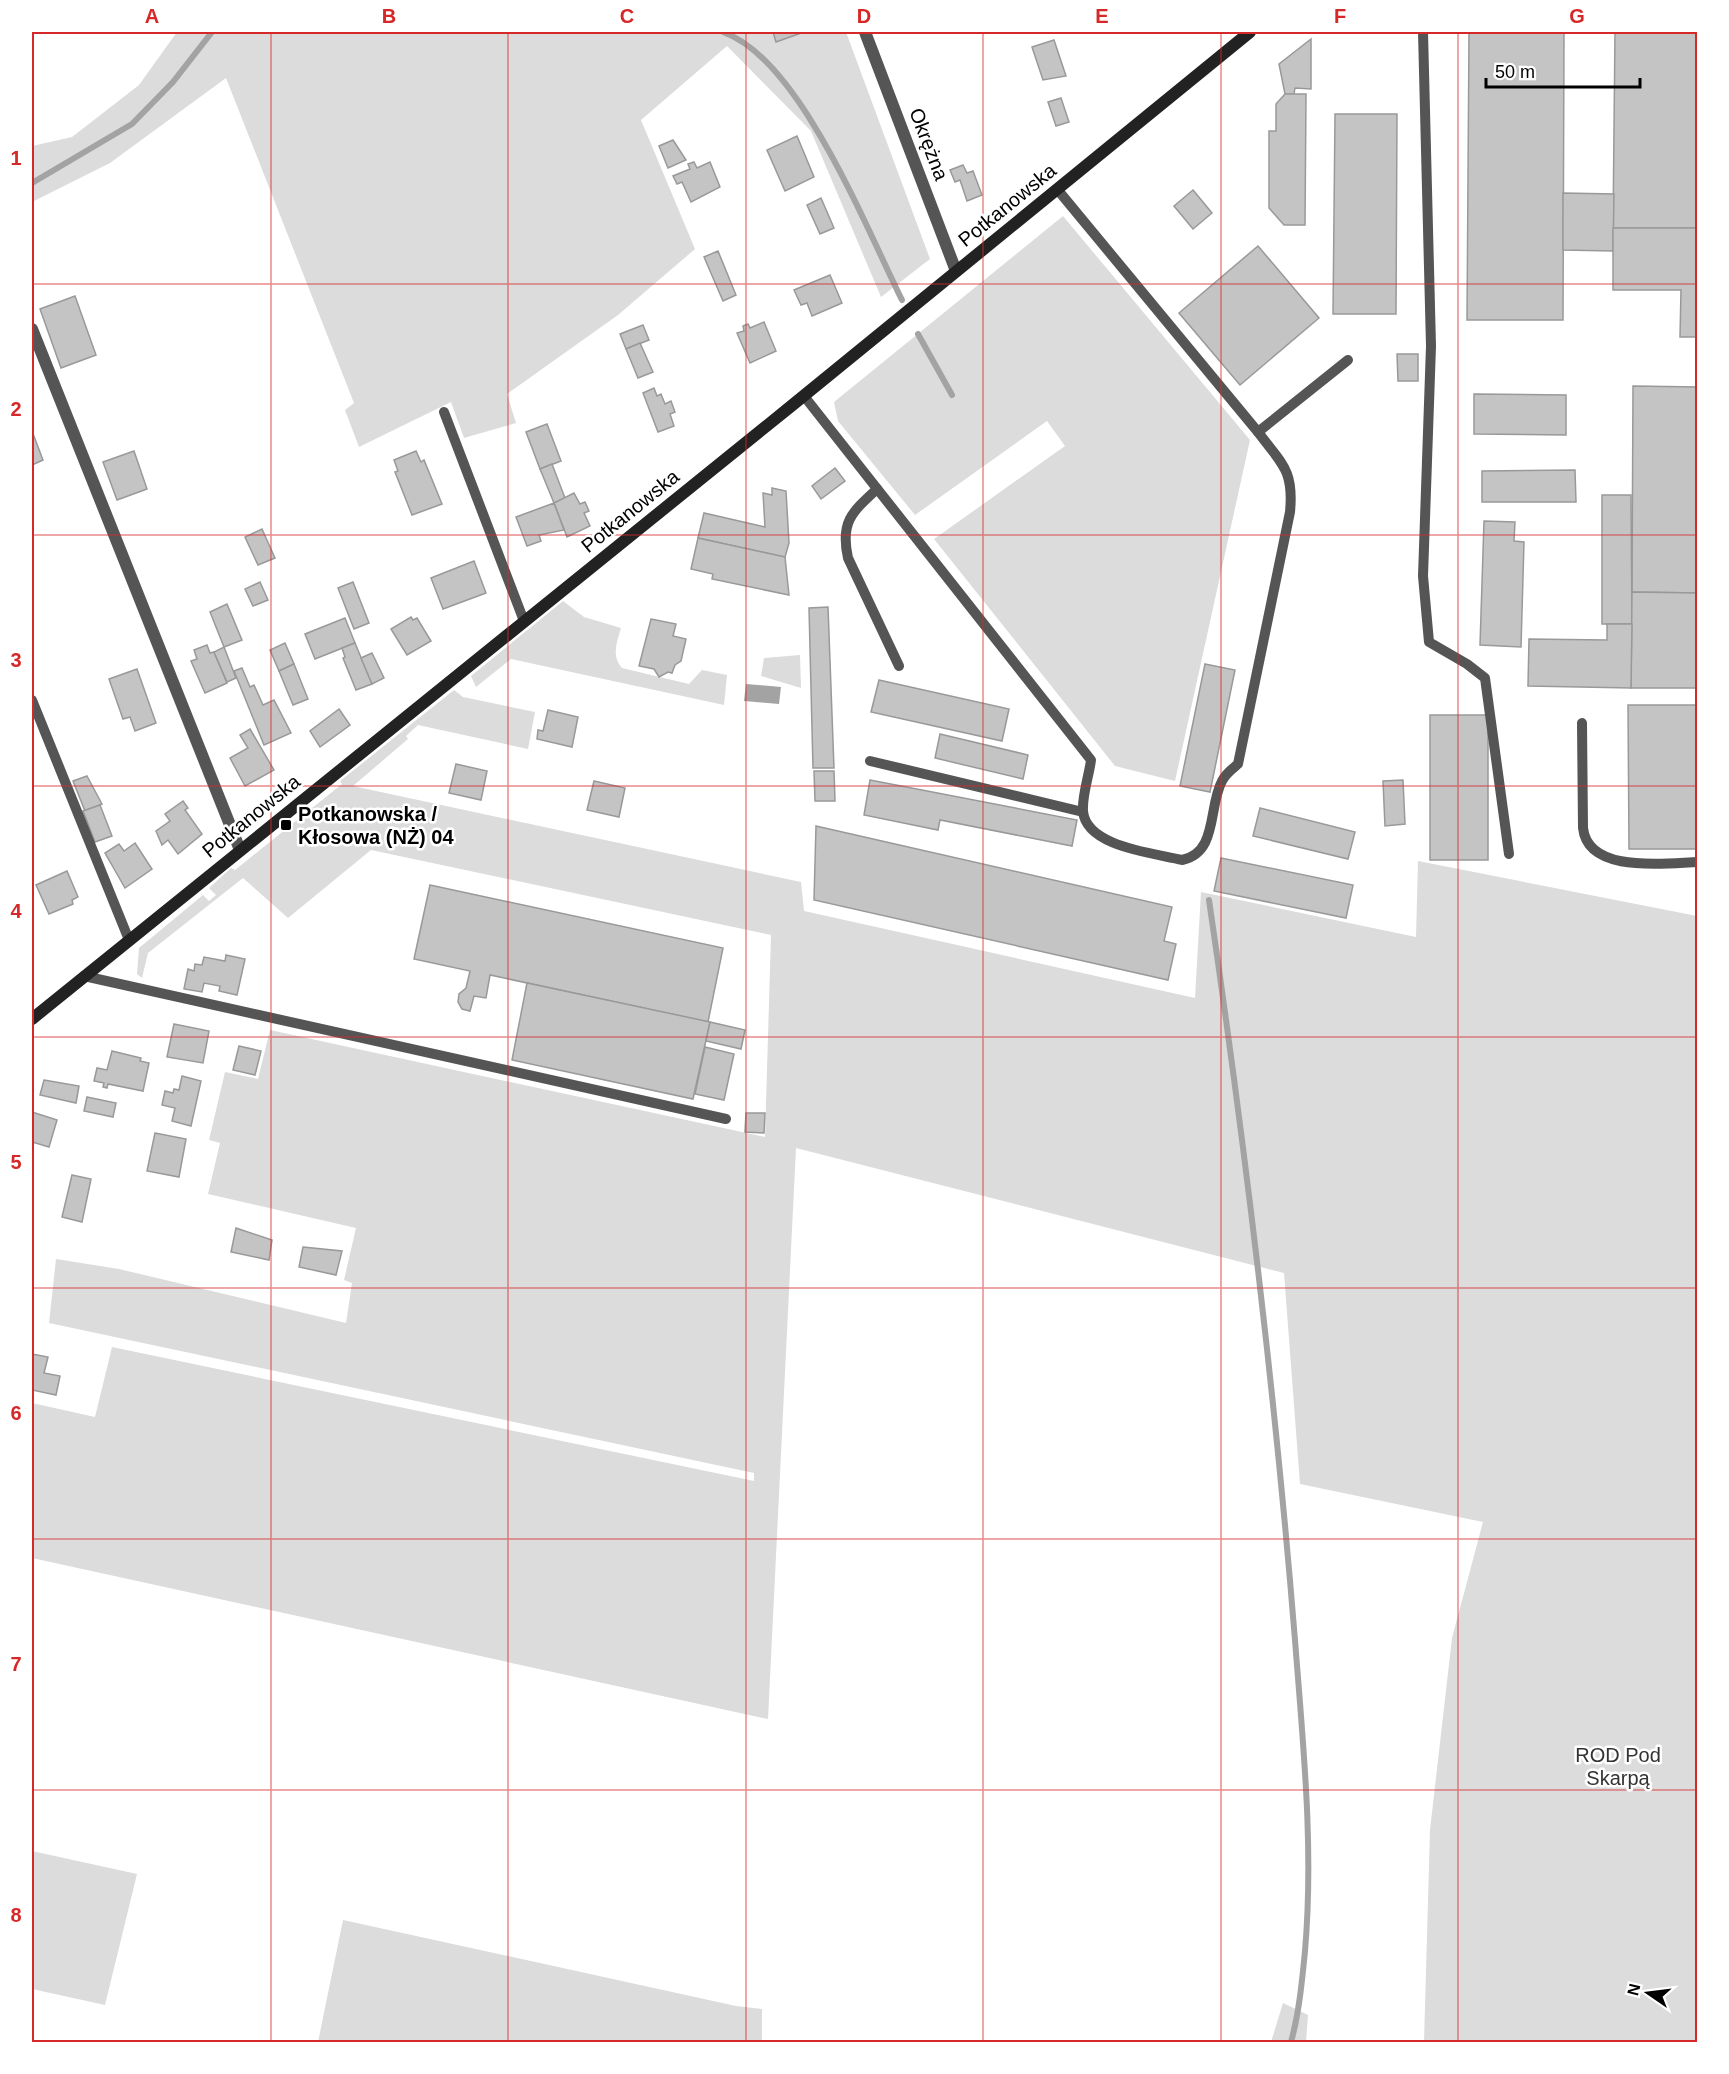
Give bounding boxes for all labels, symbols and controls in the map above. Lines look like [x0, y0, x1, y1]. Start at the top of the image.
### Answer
text: A [145, 5, 159, 27]
text: B [382, 5, 396, 27]
text: C [620, 5, 634, 27]
text: D [857, 5, 871, 27]
text: E [1095, 5, 1109, 27]
text: F [1334, 5, 1346, 27]
text: G [1569, 5, 1585, 27]
scale bar [1486, 51, 1640, 89]
text: 50 m [1495, 62, 1535, 82]
street label: Okrężna [905, 105, 953, 184]
text: 1 [10, 147, 22, 169]
street label: Potkanowska [954, 158, 1061, 251]
text: 2 [10, 398, 22, 420]
street label: Potkanowska [577, 464, 684, 557]
text: 3 [10, 649, 22, 671]
street label: Potkanowska [198, 769, 305, 862]
place label: Potkanowska / Kłosowa (NŻ) 04 [298, 803, 454, 848]
marker: Potkanowska / Kłosowa (NŻ) 04 [279, 818, 293, 832]
text: 4 [10, 900, 22, 922]
text: 5 [10, 1151, 22, 1173]
text: 6 [10, 1402, 22, 1424]
text: 7 [10, 1653, 22, 1675]
park label: ROD Pod Skarpą [1575, 1744, 1661, 1789]
text: 8 [10, 1904, 22, 1926]
north arrow [1618, 1963, 1678, 2023]
text: N [1624, 1982, 1644, 1997]

